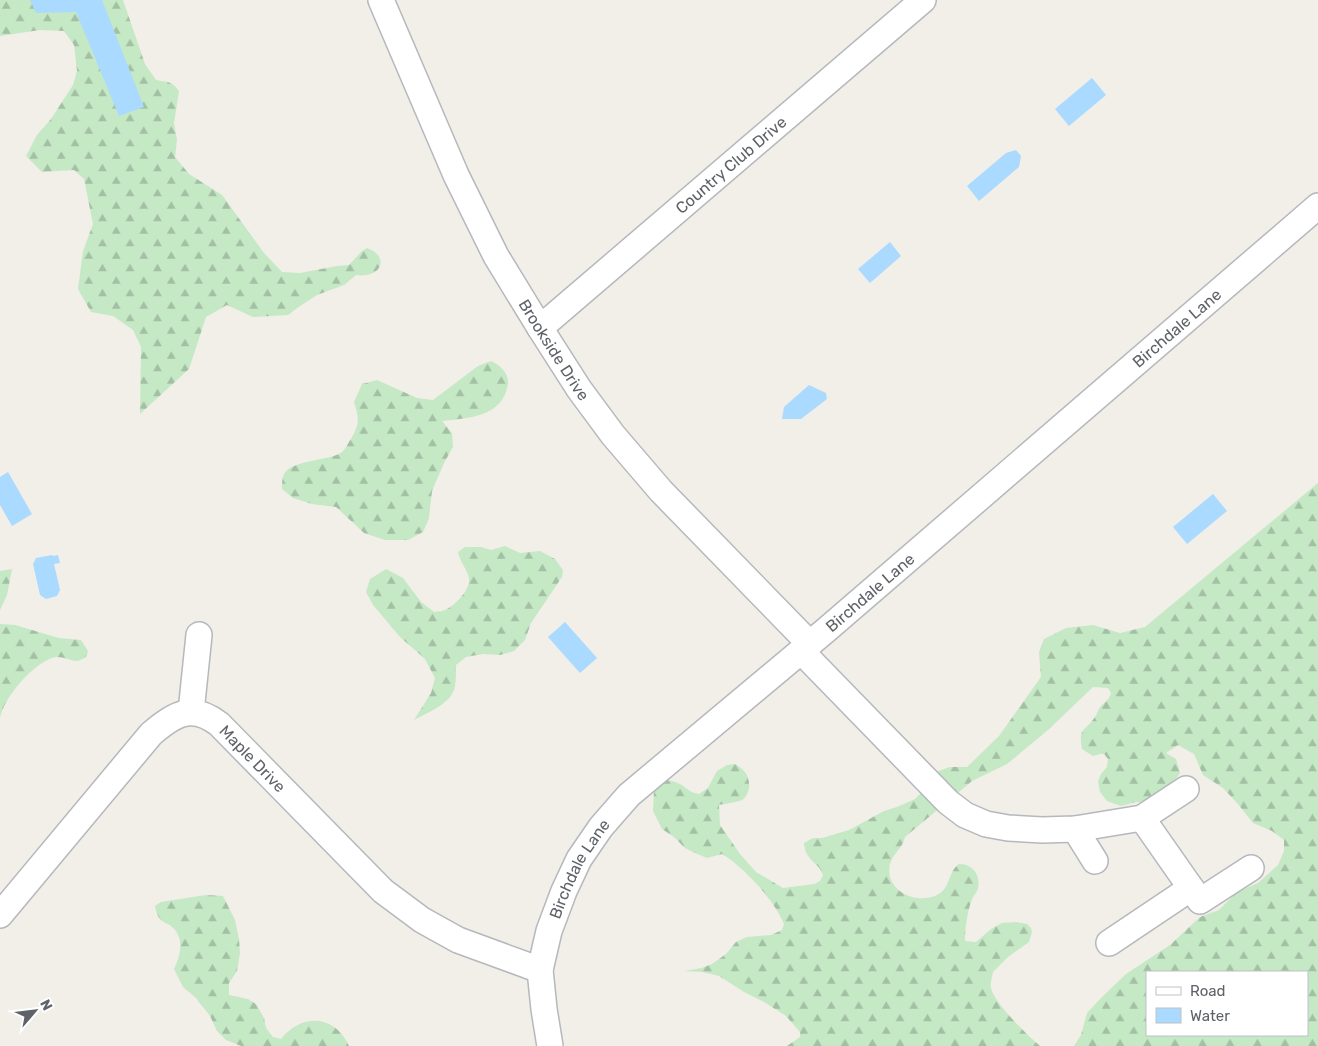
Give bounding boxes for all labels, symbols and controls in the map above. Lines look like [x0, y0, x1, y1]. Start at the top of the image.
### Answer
street label: Country Club Drive [672, 112, 790, 218]
street label: Birchdale Lane [1129, 285, 1225, 372]
street label: Brookside Drive [515, 296, 593, 404]
street label: Birchdale Lane [822, 549, 918, 636]
street label: Maple Drive [215, 721, 290, 796]
street label: Birchdale Lane [545, 815, 614, 922]
legend [1146, 971, 1308, 1036]
text: Road [1190, 982, 1226, 1000]
north arrow [10, 986, 60, 1036]
text: N [36, 997, 56, 1014]
text: Water [1190, 1007, 1230, 1025]

